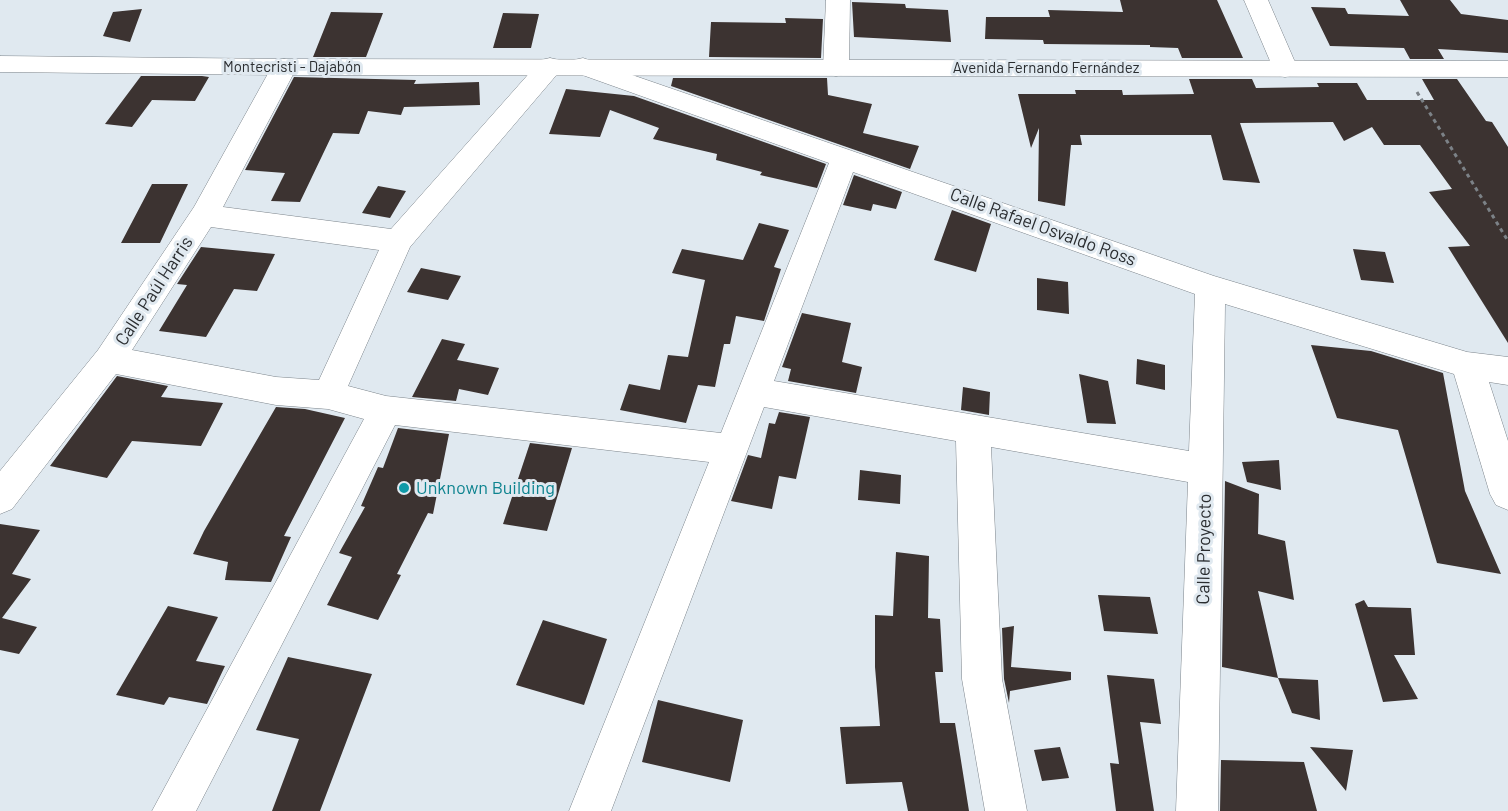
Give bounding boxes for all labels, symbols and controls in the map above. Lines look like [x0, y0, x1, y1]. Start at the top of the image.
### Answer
street label: Montecristi - Dajabón [223, 58, 361, 76]
street label: Avenida Fernando Fernández [953, 59, 1139, 77]
street label: Calle Rafael Osvaldo Ross [947, 183, 1139, 271]
street label: Calle Paúl Harris [111, 232, 197, 350]
place label: Unknown Building [416, 477, 555, 499]
marker: Unknown Building [397, 481, 411, 495]
street label: Calle Proyecto [1192, 493, 1216, 605]

